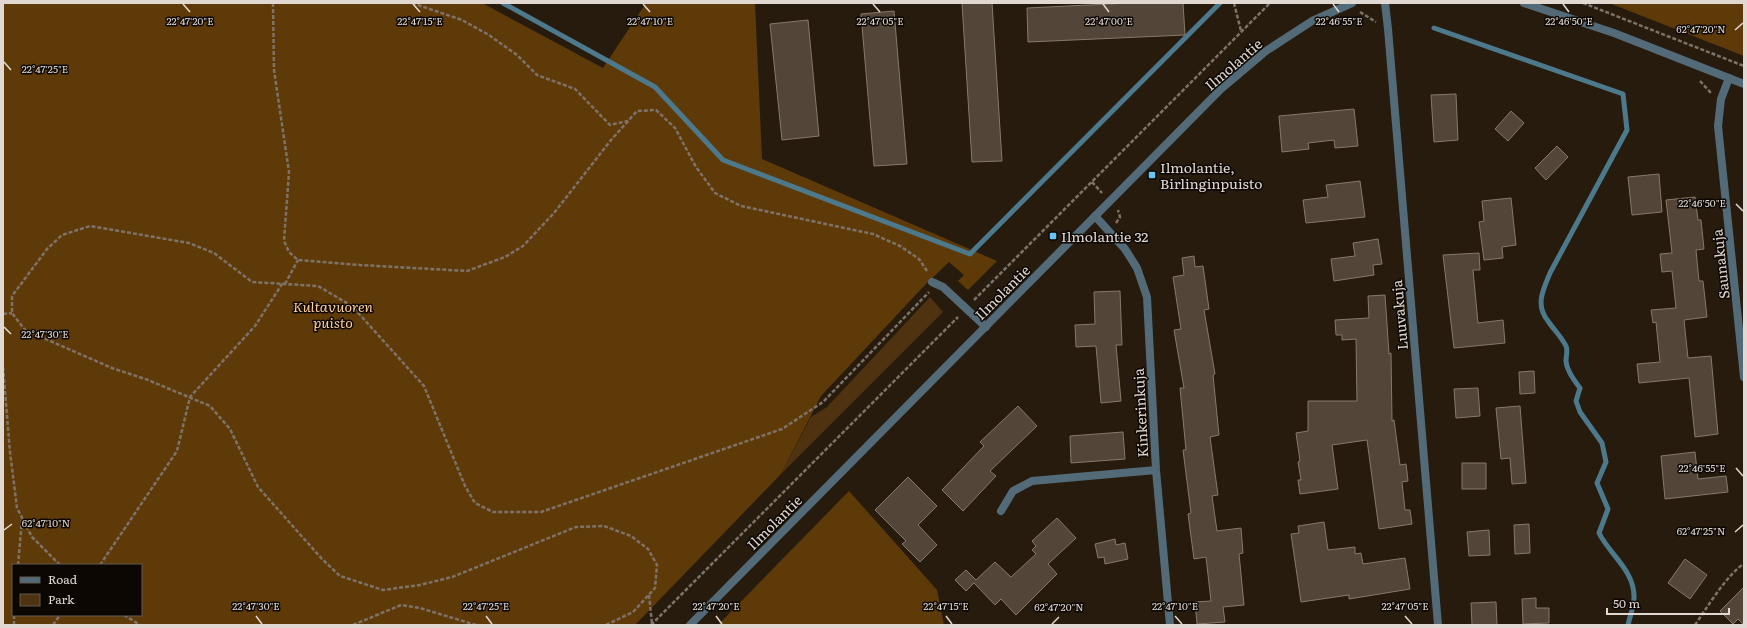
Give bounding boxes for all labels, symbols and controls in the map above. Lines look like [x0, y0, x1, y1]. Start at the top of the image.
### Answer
text: 22°47'20"E [166, 13, 214, 28]
text: 22°47'15"E [397, 13, 443, 28]
text: 22°47'10"E [627, 13, 673, 28]
text: 22°47'05"E [856, 13, 904, 28]
text: 22°47'00"E [1085, 13, 1133, 28]
text: 22°46'55"E [1315, 13, 1363, 28]
text: 22°46'50"E [1545, 13, 1593, 28]
text: 62°47'20"N [1676, 21, 1726, 36]
street label: Ilmolantie [1200, 33, 1266, 95]
text: 22°47'25"E [22, 61, 68, 76]
place label: Ilmolantie, Birlinginpuisto [1160, 157, 1263, 193]
marker: Ilmolantie, Birlinginpuisto [1147, 170, 1157, 180]
text: 22°46'50"E [1678, 195, 1726, 210]
place label: Ilmolantie 32 [1061, 226, 1148, 246]
street label: Saunakuja [1706, 228, 1734, 300]
marker: Ilmolantie 32 [1048, 231, 1058, 241]
street label: Ilmolantie [970, 260, 1034, 324]
street label: Luuvakuja [1386, 279, 1412, 351]
park label: Kultavuoren puisto [293, 296, 374, 332]
text: 22°47'30"E [21, 326, 69, 341]
street label: Kinkerinkuja [1128, 367, 1152, 458]
text: 22°46'55"E [1678, 460, 1726, 475]
street label: Ilmolantie [742, 490, 806, 554]
text: 62°47'10"N [22, 515, 70, 530]
text: 62°47'25"N [1677, 523, 1725, 538]
legend [12, 564, 142, 616]
text: Road [48, 570, 78, 588]
text: Park [48, 590, 75, 608]
scale bar [1607, 590, 1729, 616]
text: 50 m [1613, 594, 1640, 612]
text: 22°47'30"E [232, 598, 280, 613]
text: 22°47'25"E [463, 598, 509, 613]
text: 22°47'20"E [692, 598, 740, 613]
text: 22°47'15"E [923, 598, 969, 613]
text: 22°47'10"E [1152, 598, 1198, 613]
text: 22°47'05"E [1381, 598, 1429, 613]
text: 62°47'20"N [1034, 599, 1084, 614]

